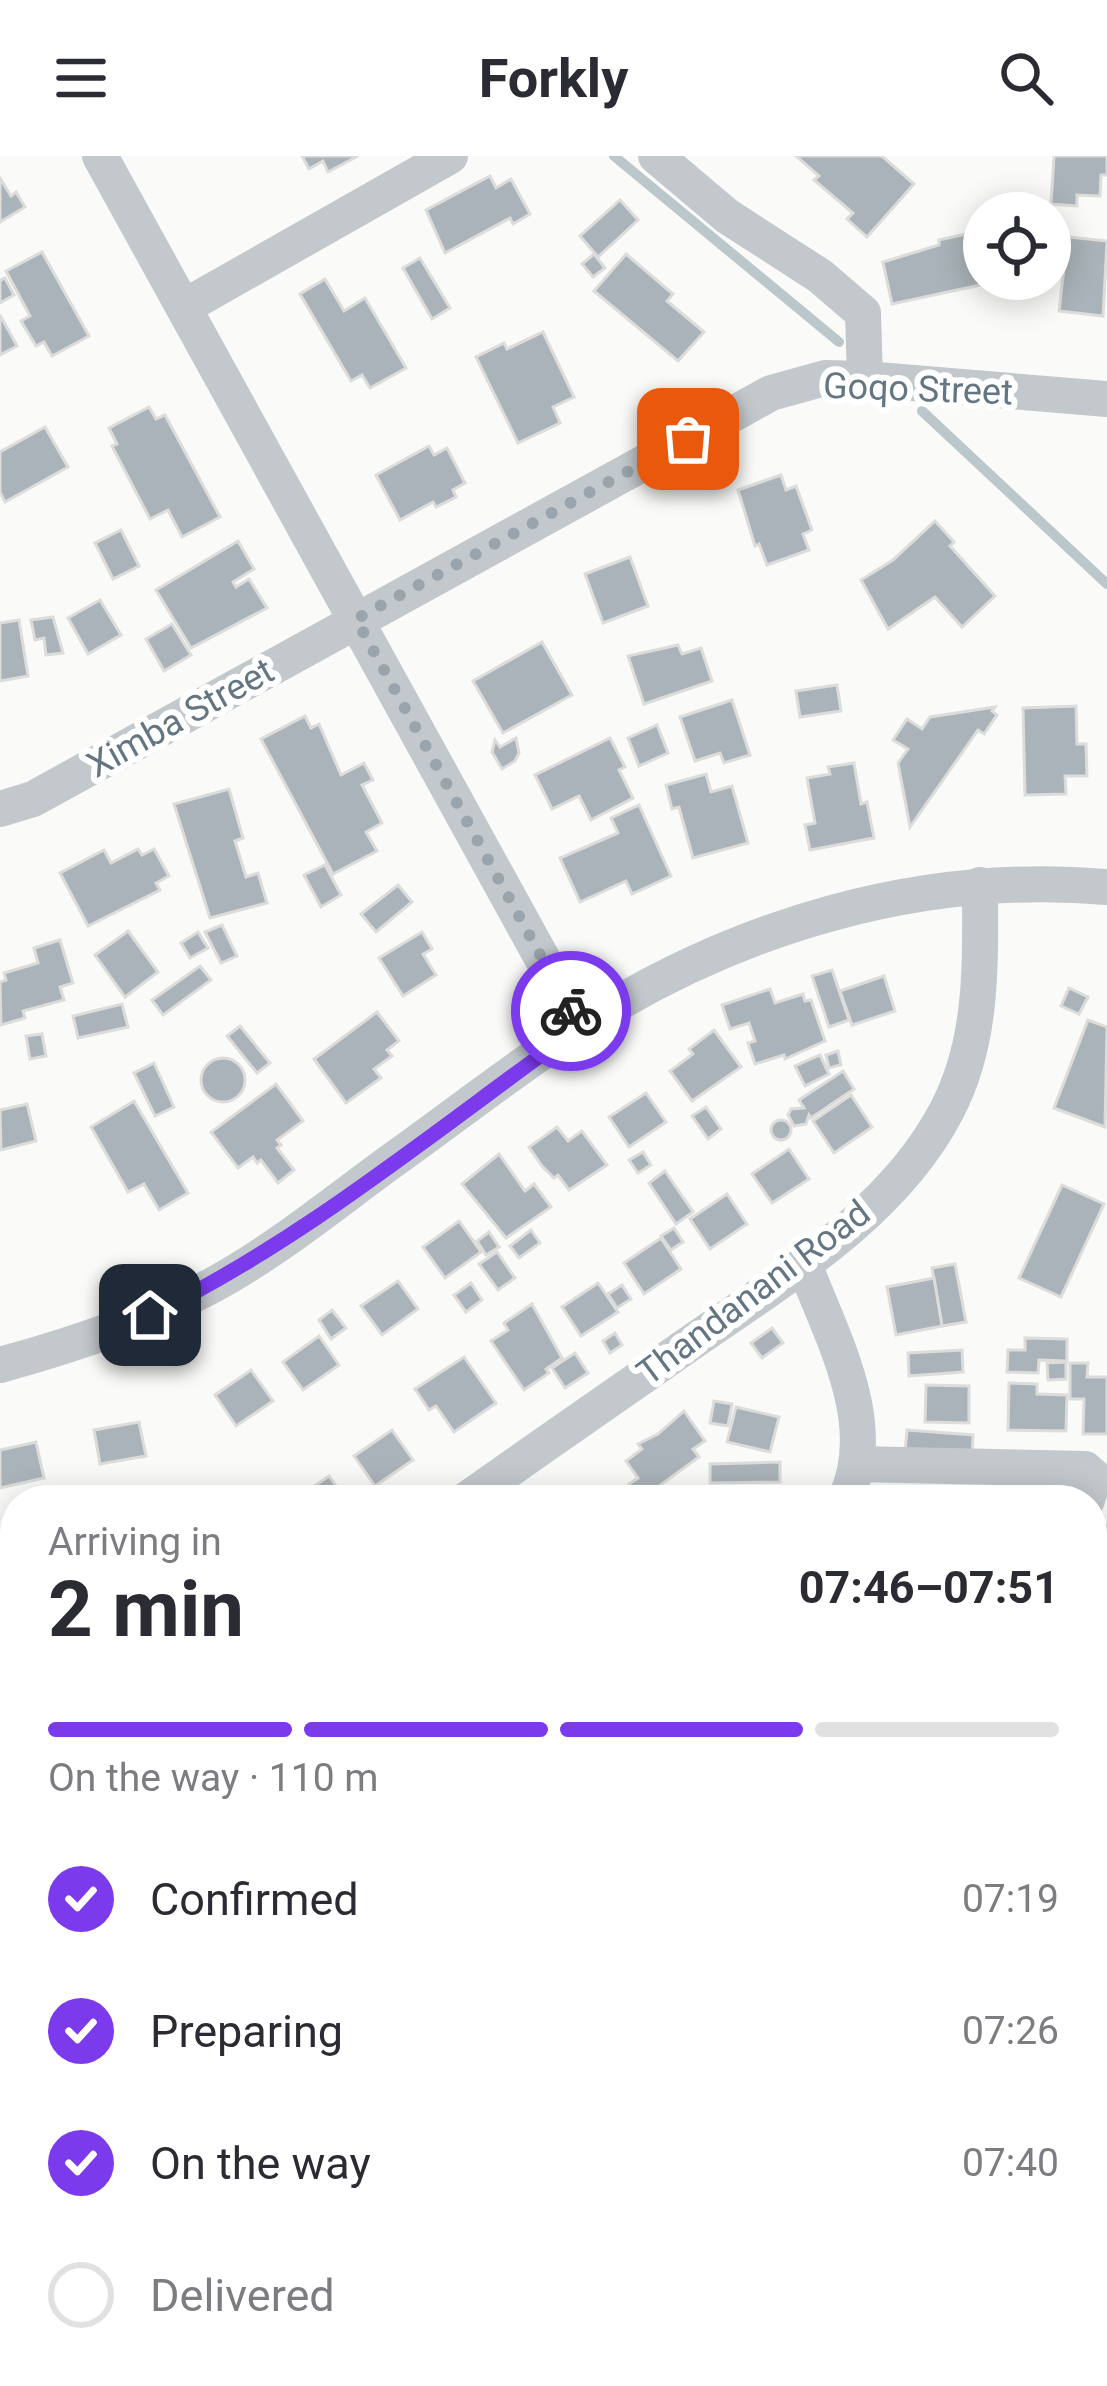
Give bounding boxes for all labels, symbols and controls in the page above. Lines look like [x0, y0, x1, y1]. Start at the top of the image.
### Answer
icon: menu [48, 45, 114, 111]
icon: search [993, 45, 1059, 111]
text: Forkly [479, 47, 628, 110]
map controls [963, 192, 1071, 300]
button: locate [963, 192, 1071, 300]
street label: Goqo Street [822, 365, 1014, 413]
pin [637, 388, 739, 490]
icon: bag [655, 406, 721, 472]
street label: Ximba Street [80, 649, 281, 786]
courier [511, 951, 631, 1071]
icon: bike [538, 978, 604, 1044]
street label: Thandanani Road [629, 1192, 878, 1394]
pin [99, 1264, 201, 1366]
icon: home [117, 1282, 183, 1348]
text: Arriving in [48, 1519, 222, 1565]
text: 07:46–07:51 [799, 1561, 1059, 1614]
text: 2 min [48, 1564, 244, 1655]
text: On the way · 110 m [48, 1755, 379, 1801]
icon: check [48, 1866, 114, 1932]
text: Confirmed [150, 1873, 359, 1926]
text: 07:19 [962, 1876, 1059, 1922]
icon: check [48, 1998, 114, 2064]
text: Preparing [150, 2005, 343, 2058]
text: 07:26 [962, 2008, 1059, 2054]
icon: check [48, 2130, 114, 2196]
text: On the way [150, 2137, 371, 2190]
text: 07:40 [962, 2140, 1059, 2186]
text: Delivered [150, 2269, 335, 2322]

